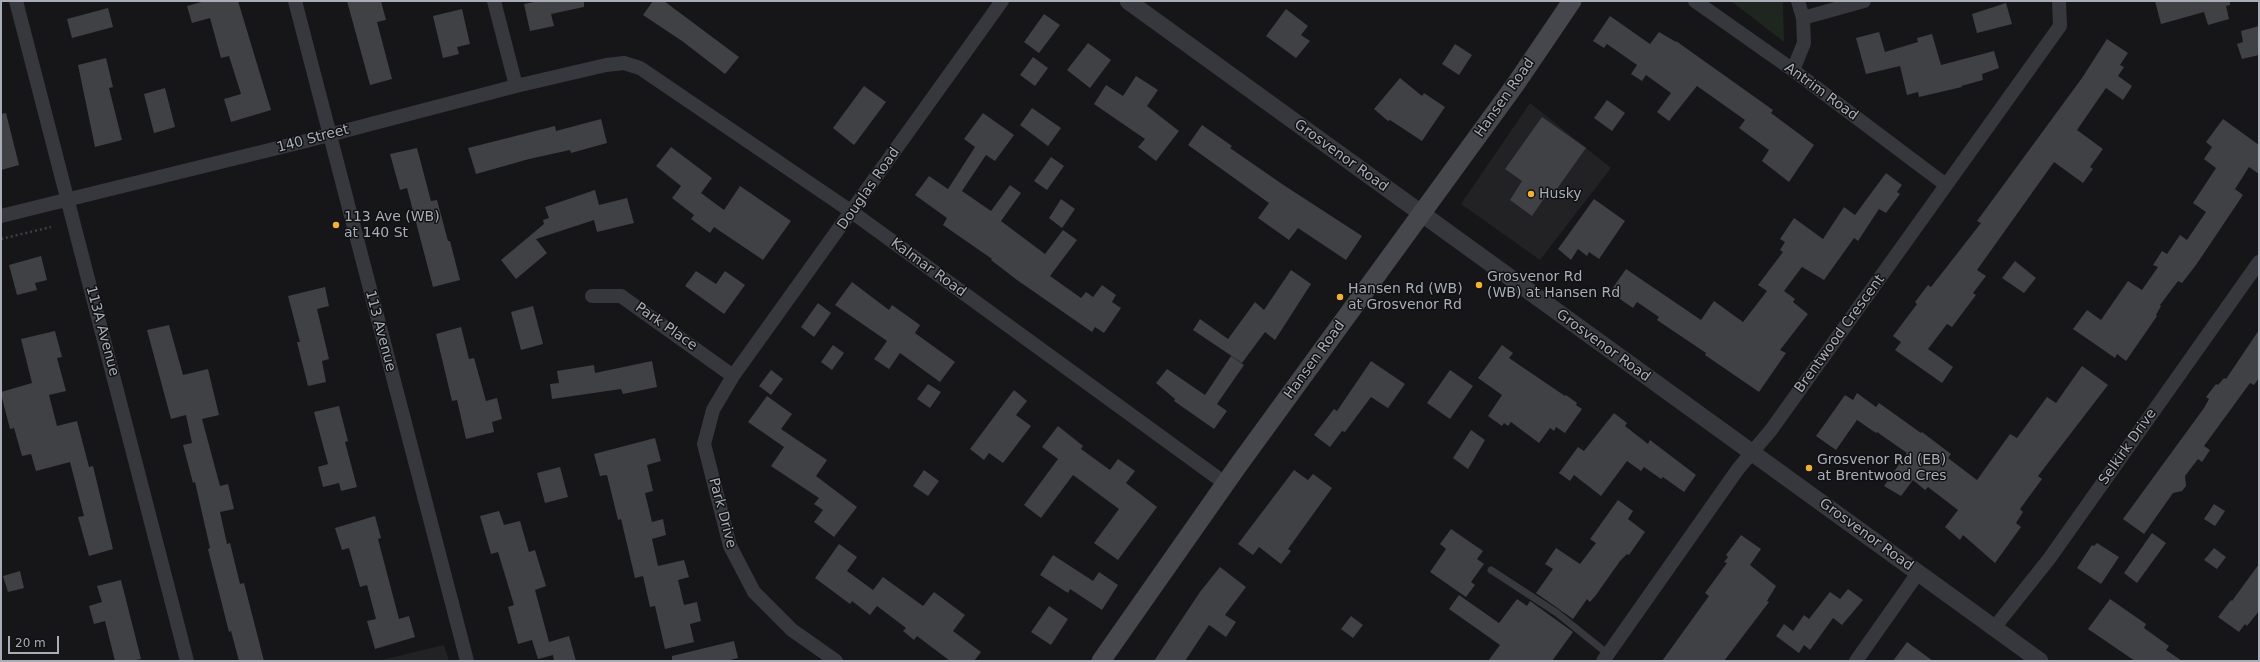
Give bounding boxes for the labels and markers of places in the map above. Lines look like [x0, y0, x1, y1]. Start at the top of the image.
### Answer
place label: Husky [1539, 186, 1582, 202]
marker: Husky [1526, 189, 1536, 199]
place label: 113 Ave (WB) at 140 St [344, 209, 440, 242]
marker: 113 Ave (WB) at 140 St [331, 220, 341, 230]
place label: Grosvenor Rd (WB) at Hansen Rd [1487, 269, 1620, 302]
marker: Grosvenor Rd (WB) at Hansen Rd [1474, 280, 1484, 290]
place label: Hansen Rd (WB) at Grosvenor Rd [1348, 281, 1463, 314]
marker: Hansen Rd (WB) at Grosvenor Rd [1335, 292, 1345, 302]
place label: Grosvenor Rd (EB) at Brentwood Cres [1817, 452, 1947, 484]
marker: Grosvenor Rd (EB) at Brentwood Cres [1804, 463, 1814, 473]

